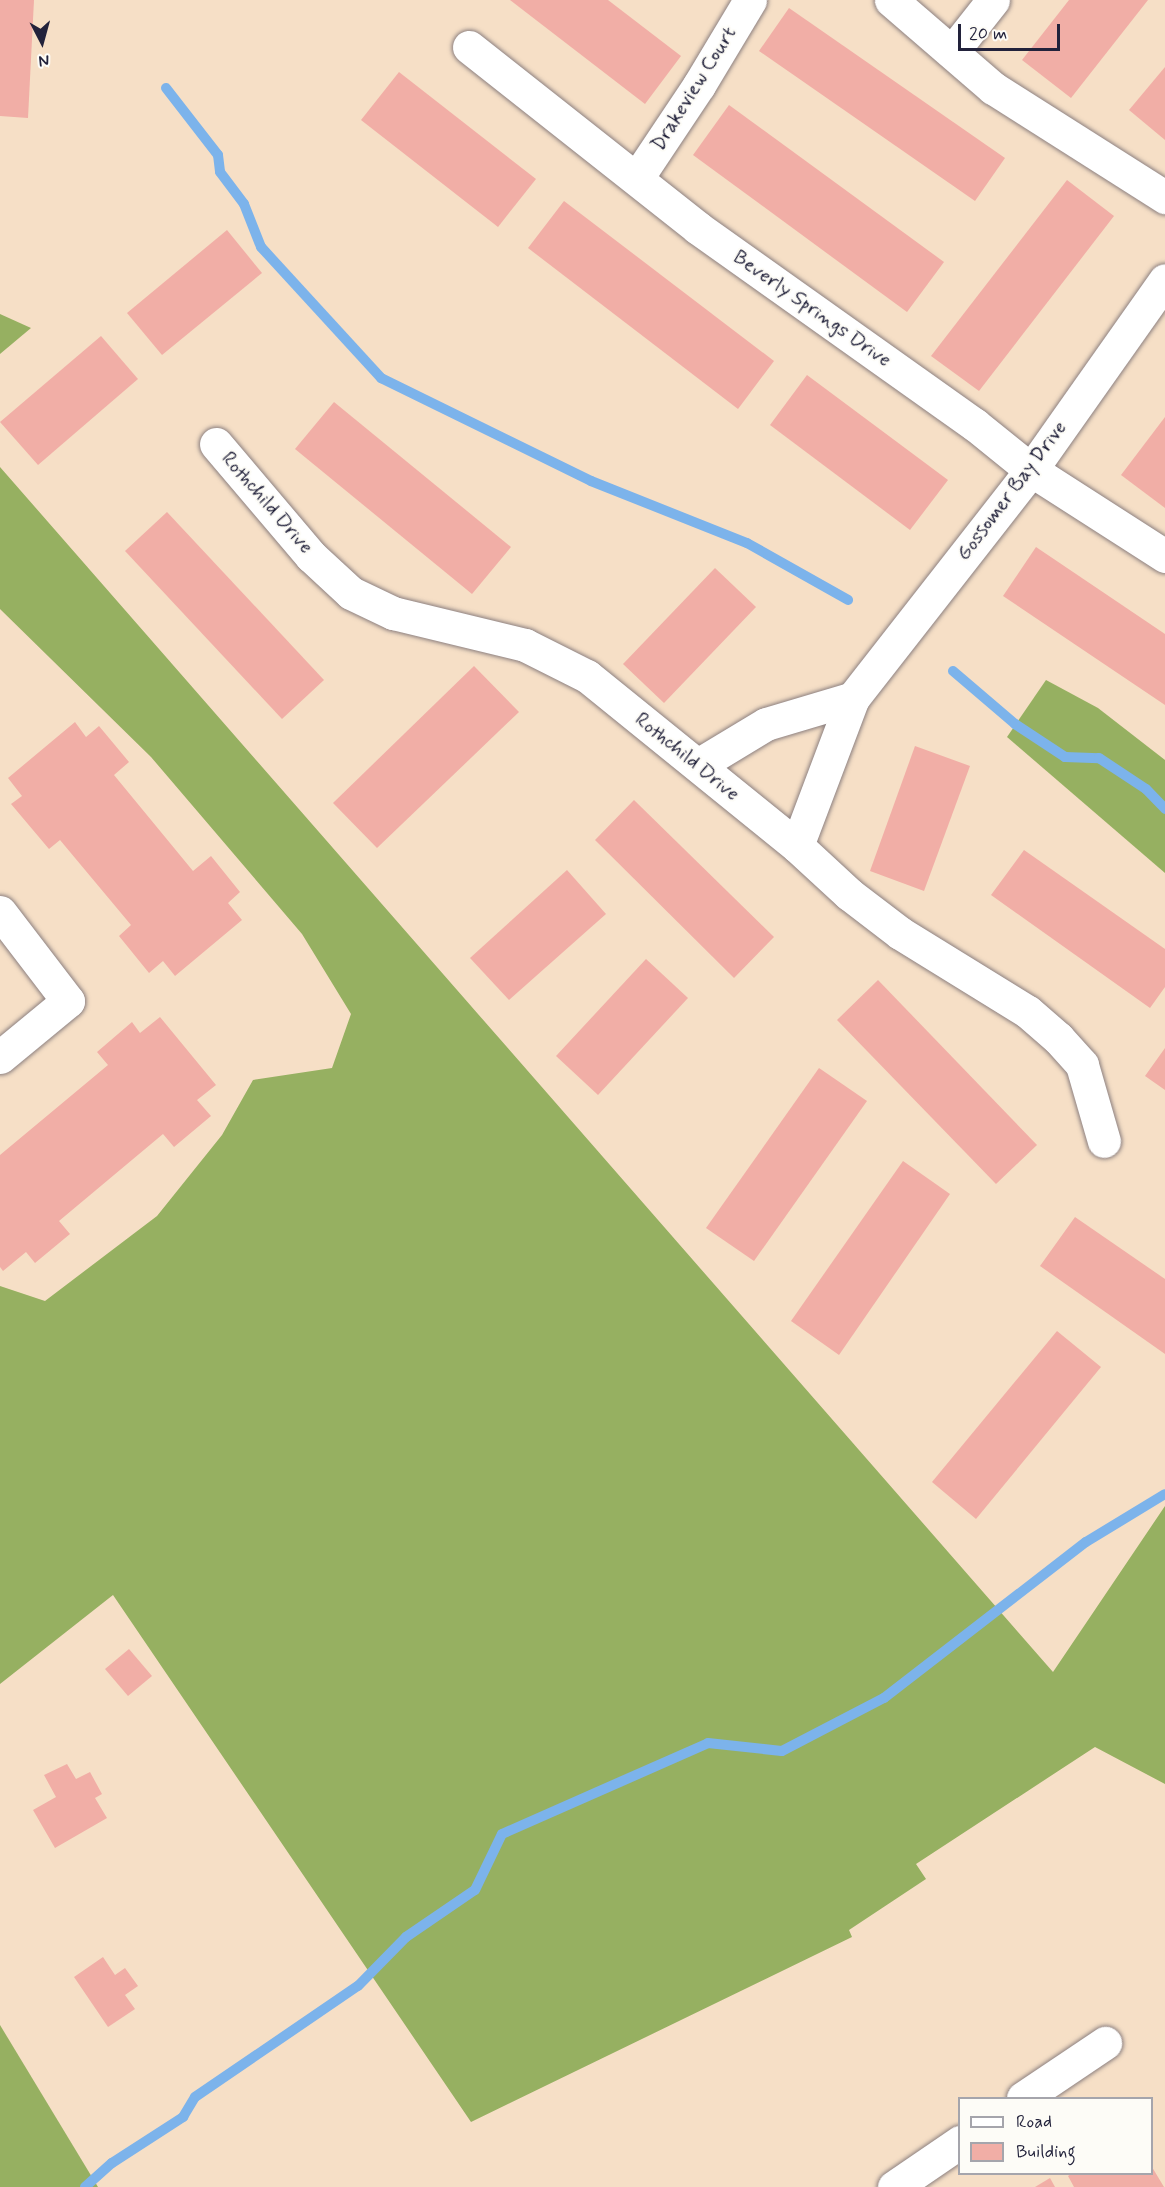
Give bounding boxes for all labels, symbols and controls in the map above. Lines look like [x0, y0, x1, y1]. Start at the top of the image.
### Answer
north arrow [12, 12, 72, 72]
scale bar [961, 12, 1063, 50]
text: 20 m [969, 22, 1007, 46]
street label: Drakeview Court [646, 23, 742, 155]
text: N [38, 49, 50, 71]
street label: Beverly Springs Drive [731, 247, 893, 371]
street label: Gossomer Bay Drive [952, 417, 1072, 565]
street label: Rothchild Drive [217, 448, 317, 558]
street label: Rothchild Drive [631, 708, 743, 806]
legend [958, 2097, 1153, 2175]
text: Road [1016, 2110, 1052, 2134]
text: Building [1016, 2140, 1076, 2164]

